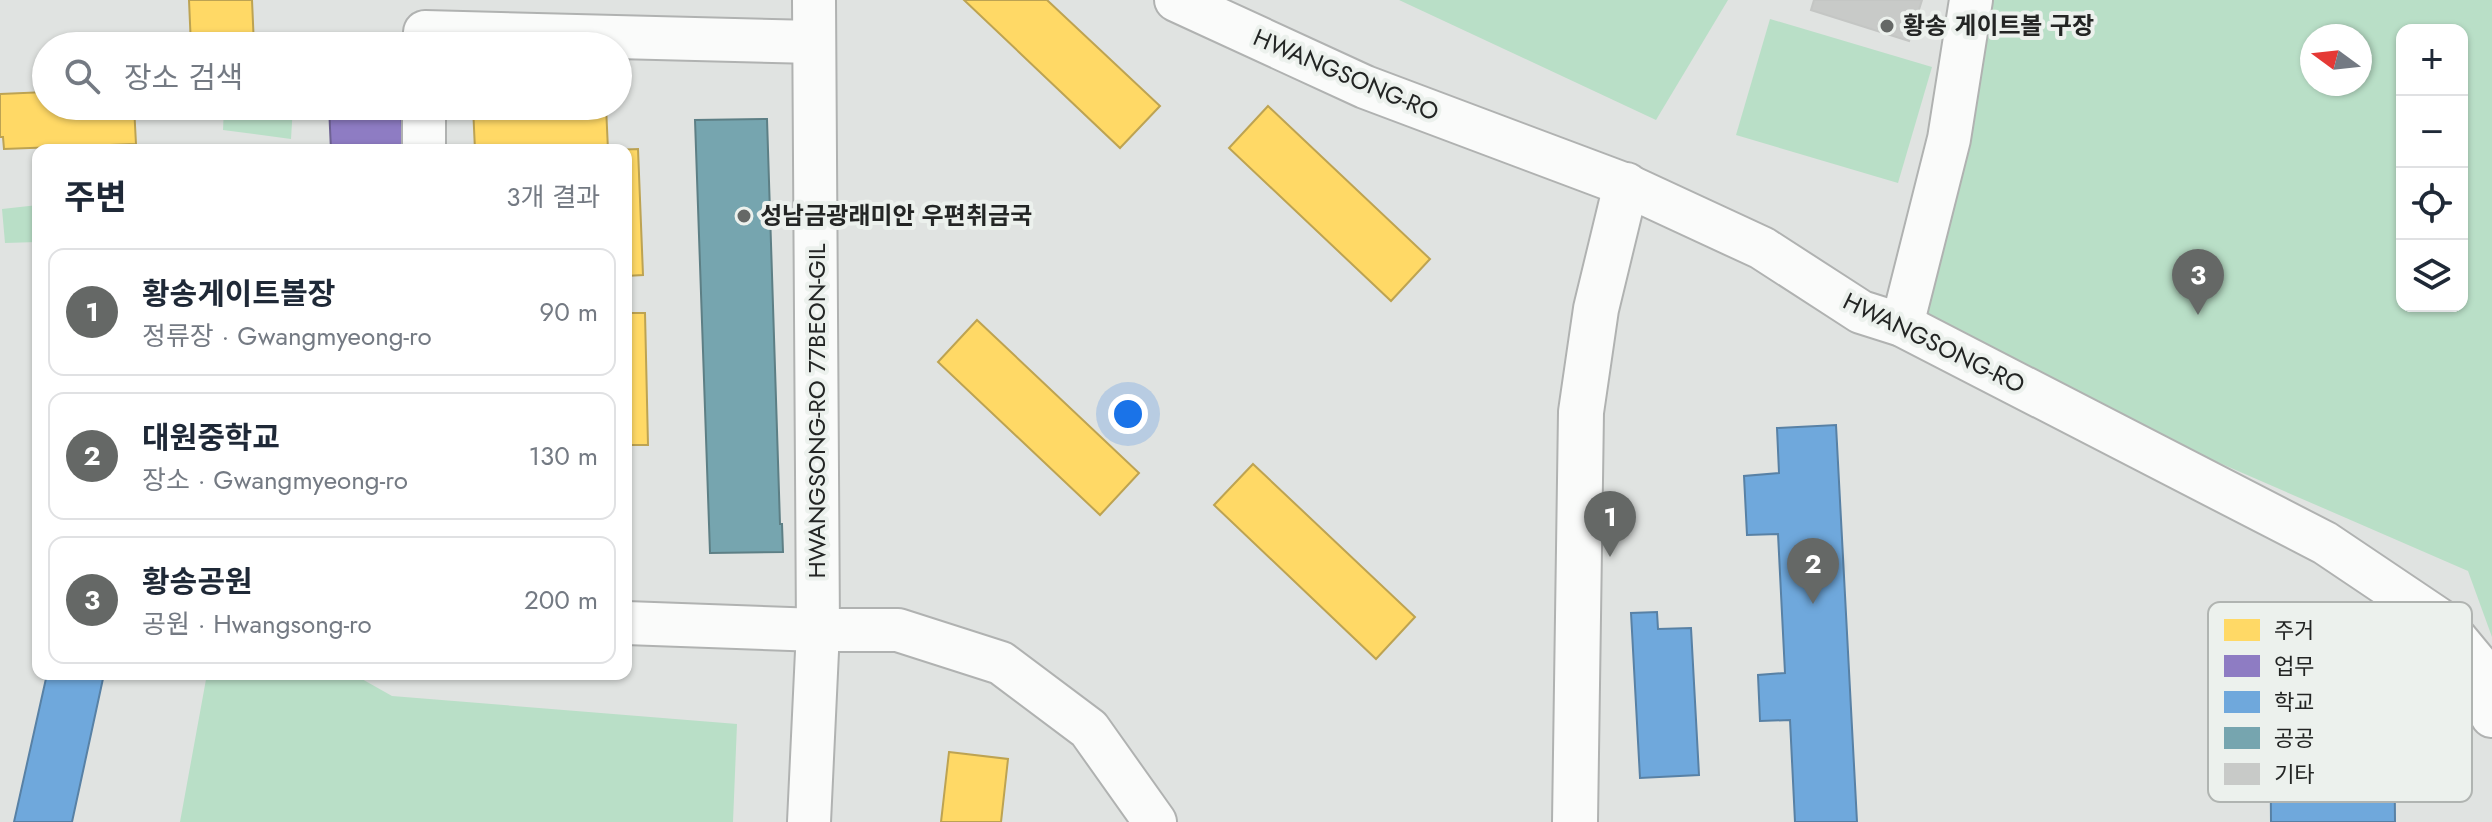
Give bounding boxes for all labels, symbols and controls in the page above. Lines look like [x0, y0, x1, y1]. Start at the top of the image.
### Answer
place label: 황송 게이트볼 구장 [1903, 8, 2094, 43]
marker: 황송 게이트볼 구장 [1878, 17, 1896, 35]
street label: HWANGSONG-RO [1248, 20, 1444, 129]
north arrow [2300, 24, 2372, 96]
map controls [2396, 24, 2468, 312]
button: + [2396, 24, 2468, 96]
search box [32, 32, 632, 120]
icon: search [60, 54, 104, 98]
text: 장소 검색 [124, 56, 243, 99]
button: − [2396, 96, 2468, 168]
button: locate [2396, 168, 2468, 240]
text: 주변 [64, 173, 127, 222]
text: 3개 결과 [506, 178, 600, 216]
place label: 성남금광래미안 우편취금국 [760, 198, 1032, 233]
marker: 성남금광래미안 우편취금국 [735, 207, 753, 225]
button: layers [2396, 240, 2468, 312]
street label: HWANGSONG-RO 77BEON-GIL [799, 243, 834, 579]
pin: 3 [2172, 249, 2224, 315]
text: 황송게이트볼장 [142, 272, 335, 315]
street label: HWANGSONG-RO [1837, 283, 2031, 402]
text: 1 [85, 293, 99, 331]
text: 90 m [539, 293, 598, 331]
text: 정류장 · Gwangmyeong-ro [142, 317, 432, 355]
your location [1108, 394, 1148, 434]
text: 대원중학교 [142, 416, 280, 459]
text: 2 [83, 437, 101, 475]
text: 130 m [528, 437, 598, 475]
text: 장소 · Gwangmyeong-ro [142, 461, 408, 499]
pin: 1 [1584, 491, 1636, 557]
pin: 2 [1787, 538, 1839, 604]
text: 황송공원 [142, 560, 252, 603]
text: 3 [84, 581, 100, 619]
text: 200 m [524, 581, 598, 619]
legend [2208, 602, 2472, 802]
text: 공원 · Hwangsong-ro [142, 605, 372, 643]
text: 주거 [2274, 614, 2314, 646]
text: 업무 [2274, 650, 2314, 682]
text: 학교 [2274, 686, 2314, 718]
text: 공공 [2274, 722, 2314, 754]
text: 기타 [2274, 758, 2314, 790]

